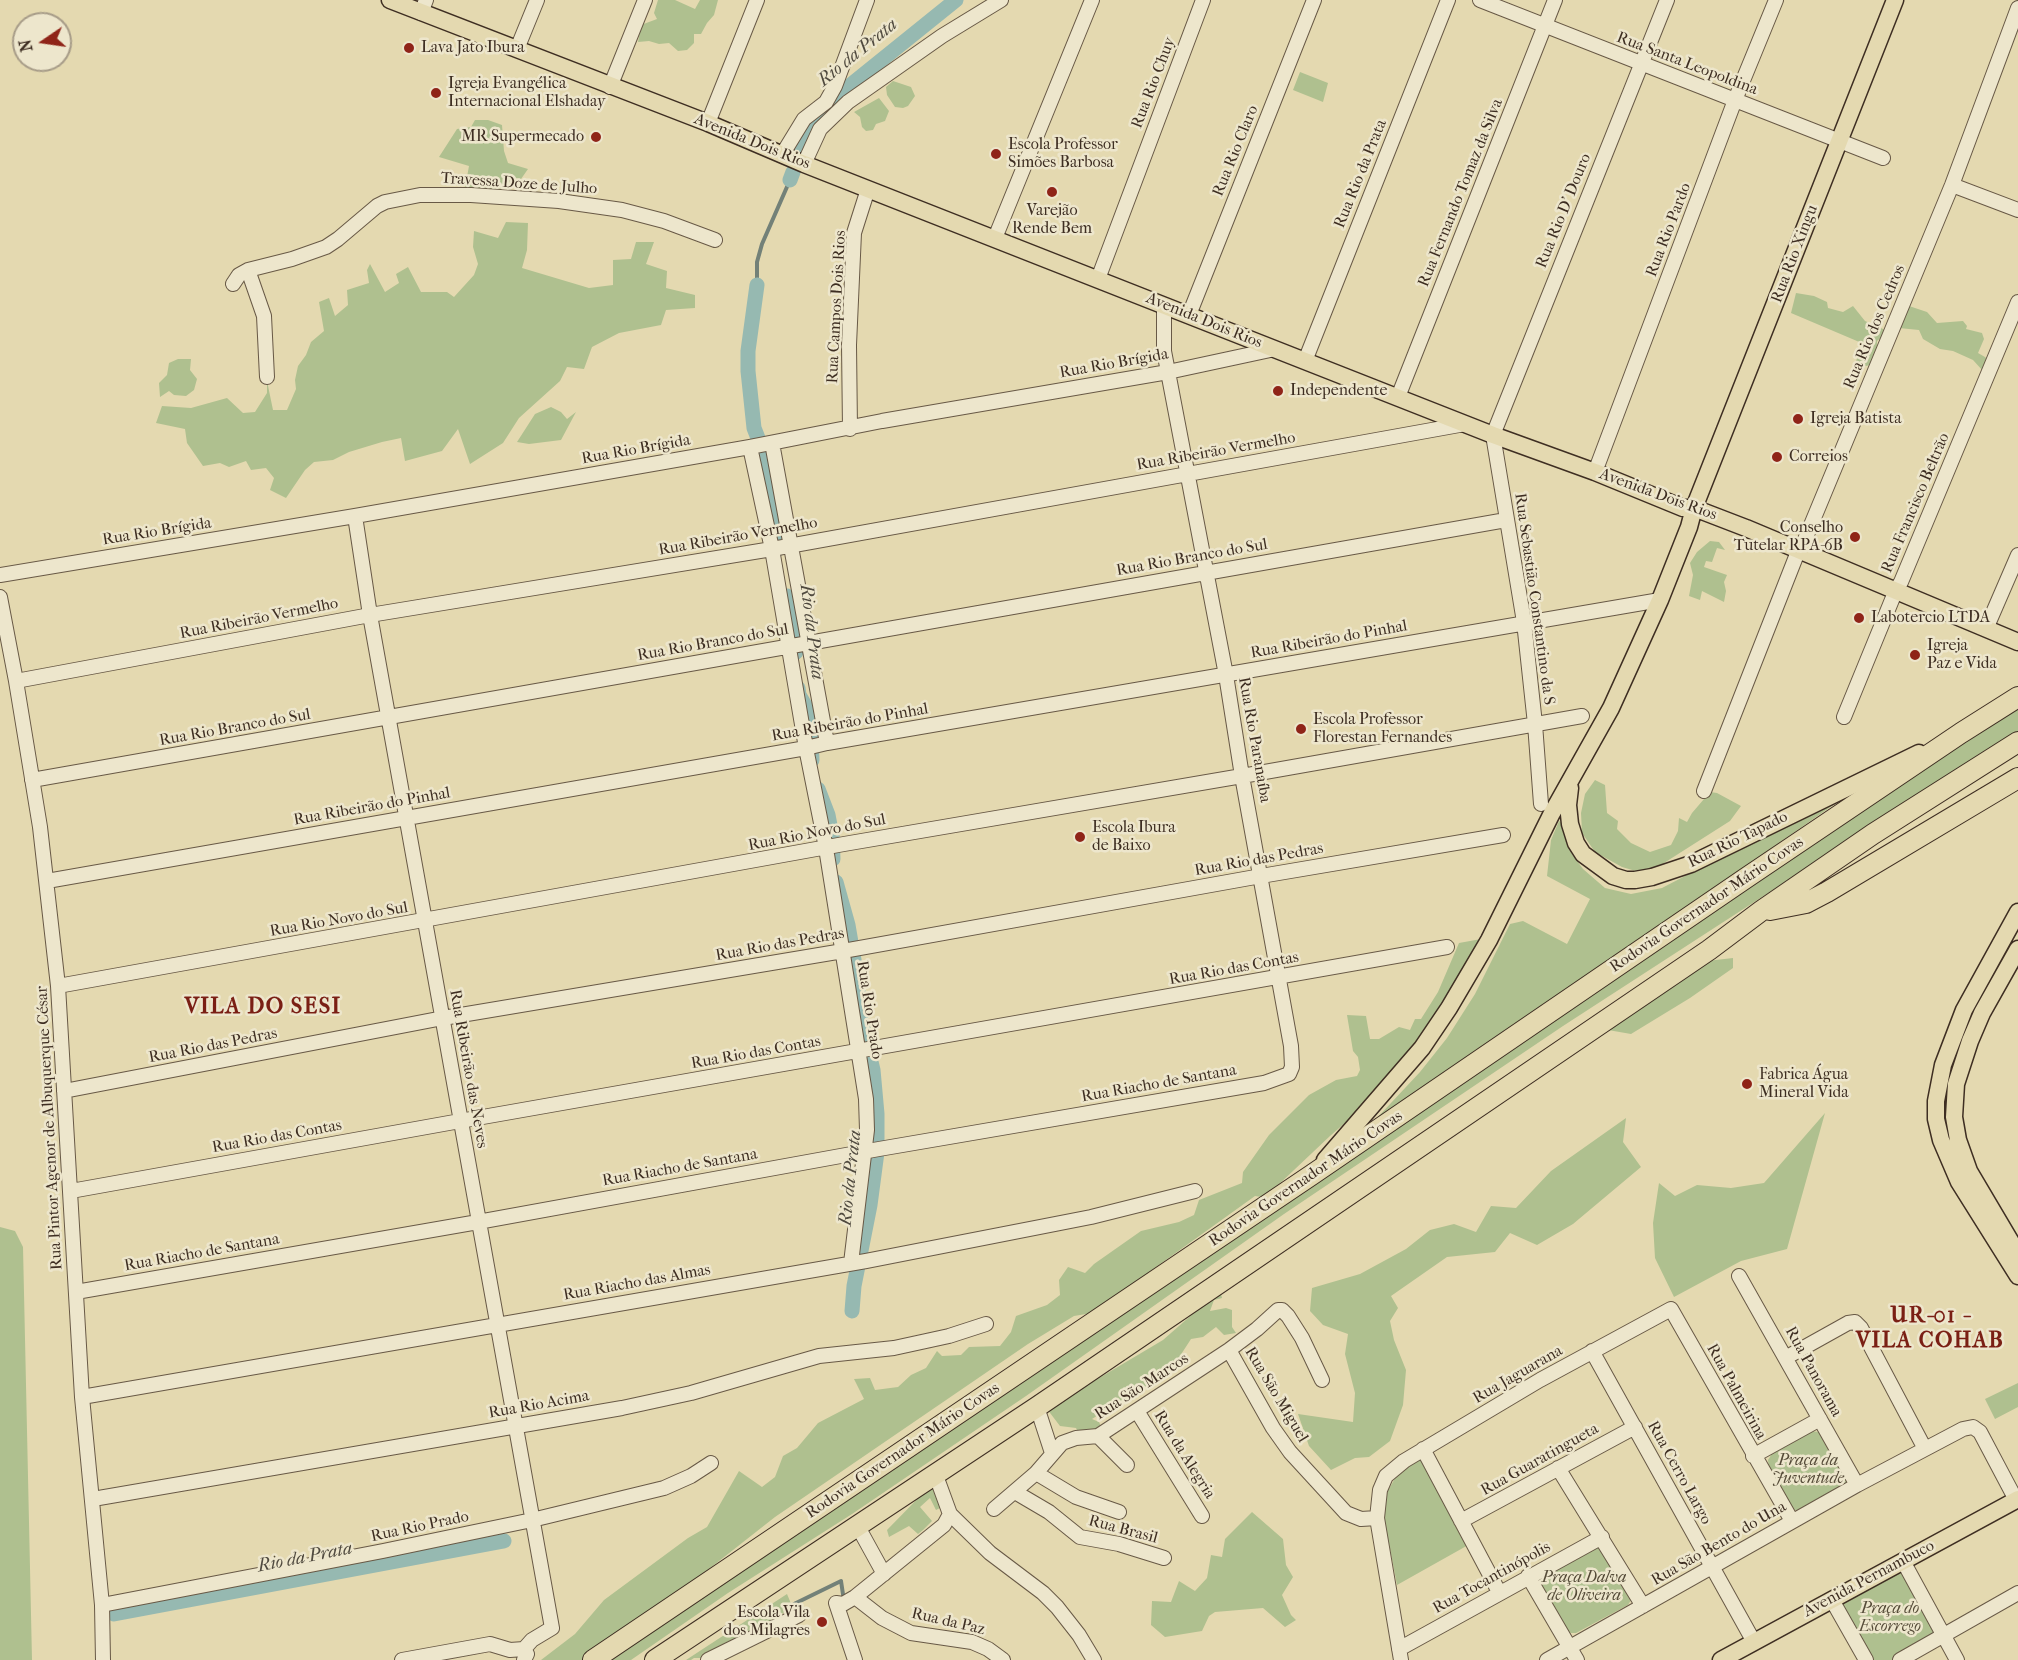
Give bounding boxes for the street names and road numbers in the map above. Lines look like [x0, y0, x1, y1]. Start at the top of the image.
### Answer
street label: Rua Santa Leopoldina [1614, 28, 1760, 100]
street label: Rua Rio Chuy [1128, 35, 1180, 131]
street label: Rua Fernando Tomaz da Silva [1414, 96, 1508, 290]
street label: Rua Rio Claro [1209, 103, 1263, 199]
street label: Avenida Dois Rios [691, 110, 813, 174]
street label: Rua Rio da Prata [1330, 117, 1392, 231]
street label: Rua Rio D' Douro [1532, 151, 1596, 271]
street label: Travessa Doze de Julho [440, 169, 598, 199]
street label: Rua Rio Pardo [1642, 180, 1696, 280]
street label: Rua Rio Xingu [1768, 202, 1822, 306]
street label: Rua Campos Dois Rios [823, 230, 851, 384]
street label: Rua Rio dos Cedros [1840, 262, 1910, 392]
street label: Avenida Dois Rios [1143, 289, 1265, 353]
street label: Rua Rio Brígida [1058, 345, 1170, 383]
street label: Rua Ribeirão Vermelho [1135, 429, 1297, 475]
street label: Rua Francisco Beltrão [1878, 430, 1954, 576]
street label: Rua Rio Brígida [580, 431, 692, 469]
street label: Avenida Dois Rios [1597, 465, 1719, 525]
street label: Rua Sebastião Constantino da S [1510, 492, 1558, 706]
street label: Rua Rio Brígida [101, 514, 213, 550]
street label: Rua Ribeirão Vermelho [657, 514, 819, 560]
street label: Rua Rio Branco do Sul [1115, 535, 1269, 581]
street label: Rua Ribeirão Vermelho [178, 594, 340, 644]
street label: Rua Ribeirão do Pinhal [1249, 617, 1409, 663]
street label: Rua Rio Branco do Sul [636, 620, 790, 666]
street label: Rua Rio Paranaíba [1234, 676, 1274, 804]
street label: Rua Ribeirão do Pinhal [770, 700, 930, 746]
street label: Rua Rio Branco do Sul [158, 705, 312, 751]
street label: Rua Ribeirão do Pinhal [292, 784, 452, 830]
street label: Rua Rio Tapado [1685, 808, 1791, 872]
street label: Rua Rio Novo do Sul [747, 810, 887, 856]
street label: Rodovia Governador Mário Covas [1606, 833, 1808, 977]
street label: Rua Rio das Pedras [1193, 839, 1325, 881]
street label: Rua Rio Novo do Sul [268, 898, 410, 942]
street label: Rua Rio das Pedras [714, 924, 846, 966]
street label: Rua Rio das Contas [1168, 948, 1300, 990]
street label: Rua Rio Prado [852, 959, 886, 1061]
street label: Rua Pintor Agenor de Albuquerque César [33, 986, 67, 1270]
street label: Rua Ribeirão das Neves [445, 988, 491, 1150]
street label: Rua Rio das Pedras [147, 1024, 279, 1068]
street label: Rua Rio das Contas [690, 1032, 822, 1074]
street label: Rua Riacho de Santana [1080, 1061, 1238, 1107]
street label: Rodovia Governador Mário Covas [1205, 1107, 1407, 1251]
street label: Rua Rio das Contas [211, 1116, 343, 1158]
street label: Rua Riacho de Santana [601, 1145, 759, 1191]
street label: Rua Riacho de Santana [123, 1230, 281, 1276]
street label: Rua Riacho das Almas [562, 1261, 712, 1305]
street label: Rua Panorama [1780, 1324, 1846, 1420]
street label: Rua Palmeirina [1702, 1341, 1770, 1443]
street label: Rua Jaguarana [1470, 1342, 1566, 1408]
street label: Rua São Miguel [1240, 1344, 1312, 1446]
street label: Rua São Marcos [1091, 1349, 1193, 1425]
street label: Rodovia Governador Mário Covas [802, 1379, 1004, 1523]
street label: Rua Rio Acima [487, 1387, 591, 1423]
street label: Rua da Alegria [1149, 1407, 1219, 1503]
street label: Rua Cerro Largo [1643, 1418, 1715, 1528]
street label: Rua Guaratingueta [1478, 1420, 1602, 1500]
street label: Rua São Bento do Una [1648, 1498, 1790, 1590]
street label: Rua Rio Prado [369, 1507, 471, 1547]
street label: Rua Brasil [1086, 1512, 1160, 1548]
street label: Avenida Pernambuco [1800, 1536, 1938, 1622]
street label: Rua Tocantinópolis [1430, 1538, 1554, 1618]
street label: Rua da Paz [909, 1604, 987, 1640]

